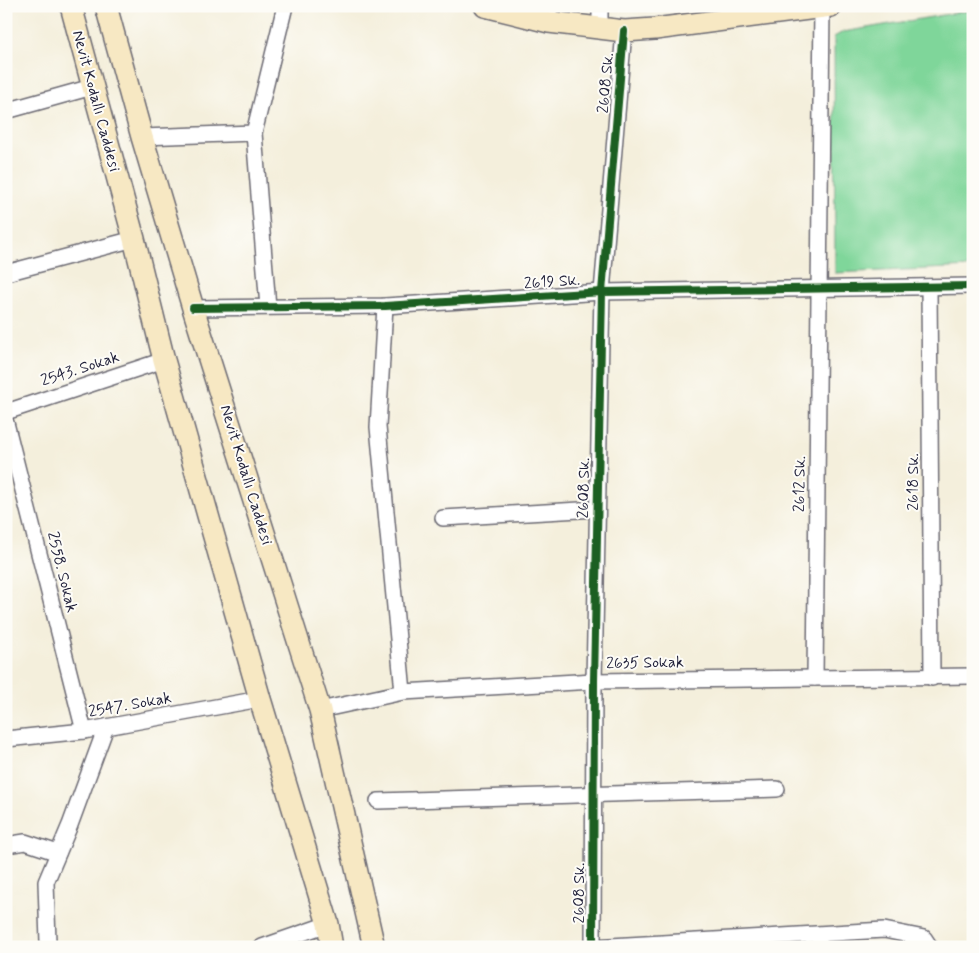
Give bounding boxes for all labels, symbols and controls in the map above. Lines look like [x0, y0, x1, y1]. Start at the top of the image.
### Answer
street label: Nevit Kodallı Caddesi [67, 28, 125, 174]
street label: 2608 Sk. [593, 52, 619, 114]
street label: 2619 Sk. [523, 270, 581, 294]
street label: 2543. Sokak [38, 346, 122, 392]
street label: Nevit Kodallı Caddesi [215, 402, 277, 548]
street label: 2618 Sk. [903, 453, 924, 511]
street label: 2612 Sk. [789, 456, 811, 512]
street label: 2608 Sk. [573, 457, 595, 519]
street label: 2558. Sokak [42, 529, 82, 615]
street label: 2635 Sokak [606, 652, 684, 674]
street label: 2547. Sokak [87, 687, 173, 723]
street label: 2608 Sk. [569, 863, 590, 923]

